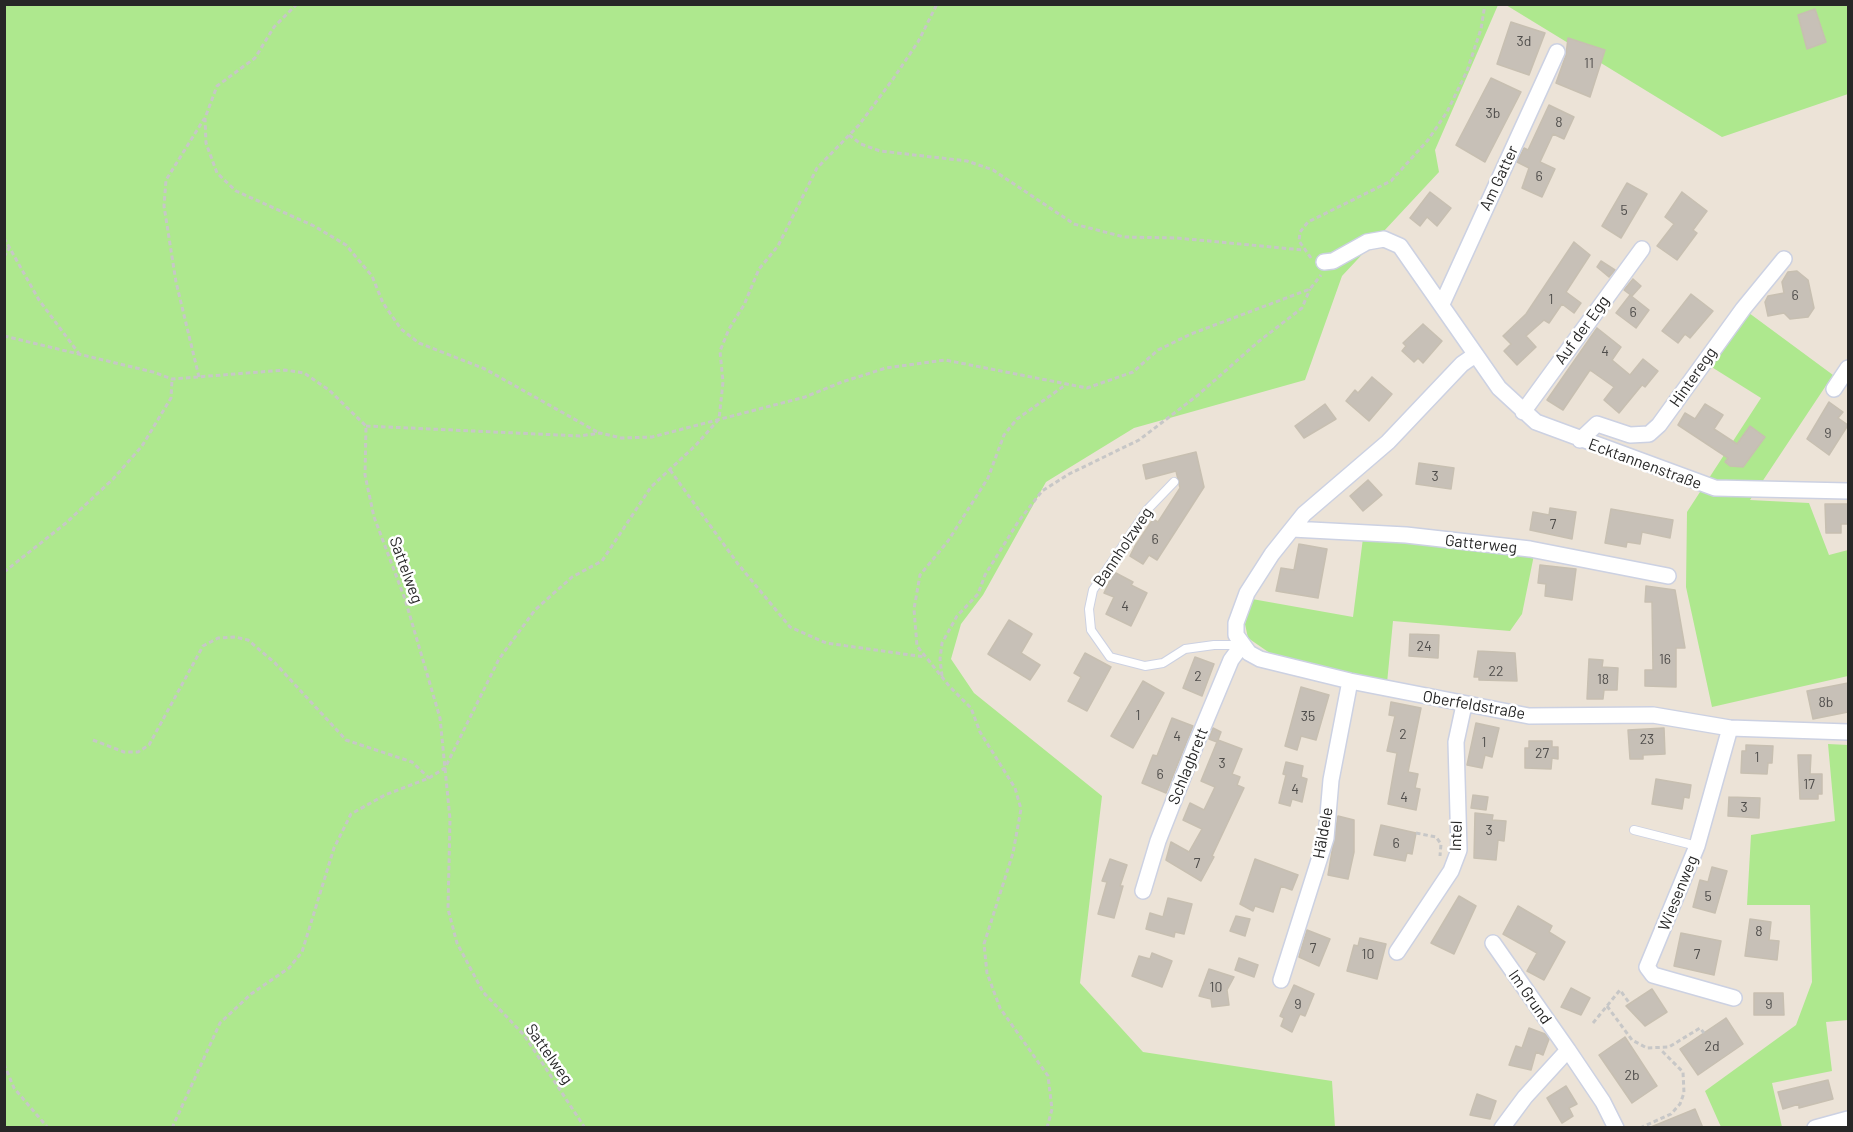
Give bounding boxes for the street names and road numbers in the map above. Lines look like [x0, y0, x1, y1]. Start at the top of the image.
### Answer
street label: Am Gatter [1476, 142, 1522, 214]
street label: Auf der Egg [1551, 292, 1613, 368]
street label: Hinteregg [1665, 343, 1721, 411]
street label: Ecktannenstraße [1586, 435, 1704, 493]
street label: Bannholzweg [1089, 504, 1157, 590]
street label: Gatterweg [1444, 531, 1518, 557]
street label: Sattelweg [385, 534, 427, 606]
street label: Oberfeldstraße [1421, 687, 1527, 723]
street label: Schlagbrett [1164, 725, 1212, 807]
street label: Häldele [1309, 806, 1337, 860]
street label: Intel [1446, 820, 1466, 852]
street label: Wiesenweg [1654, 853, 1702, 933]
street label: Im Grund [1504, 966, 1556, 1028]
street label: Sattelweg [521, 1020, 577, 1088]

